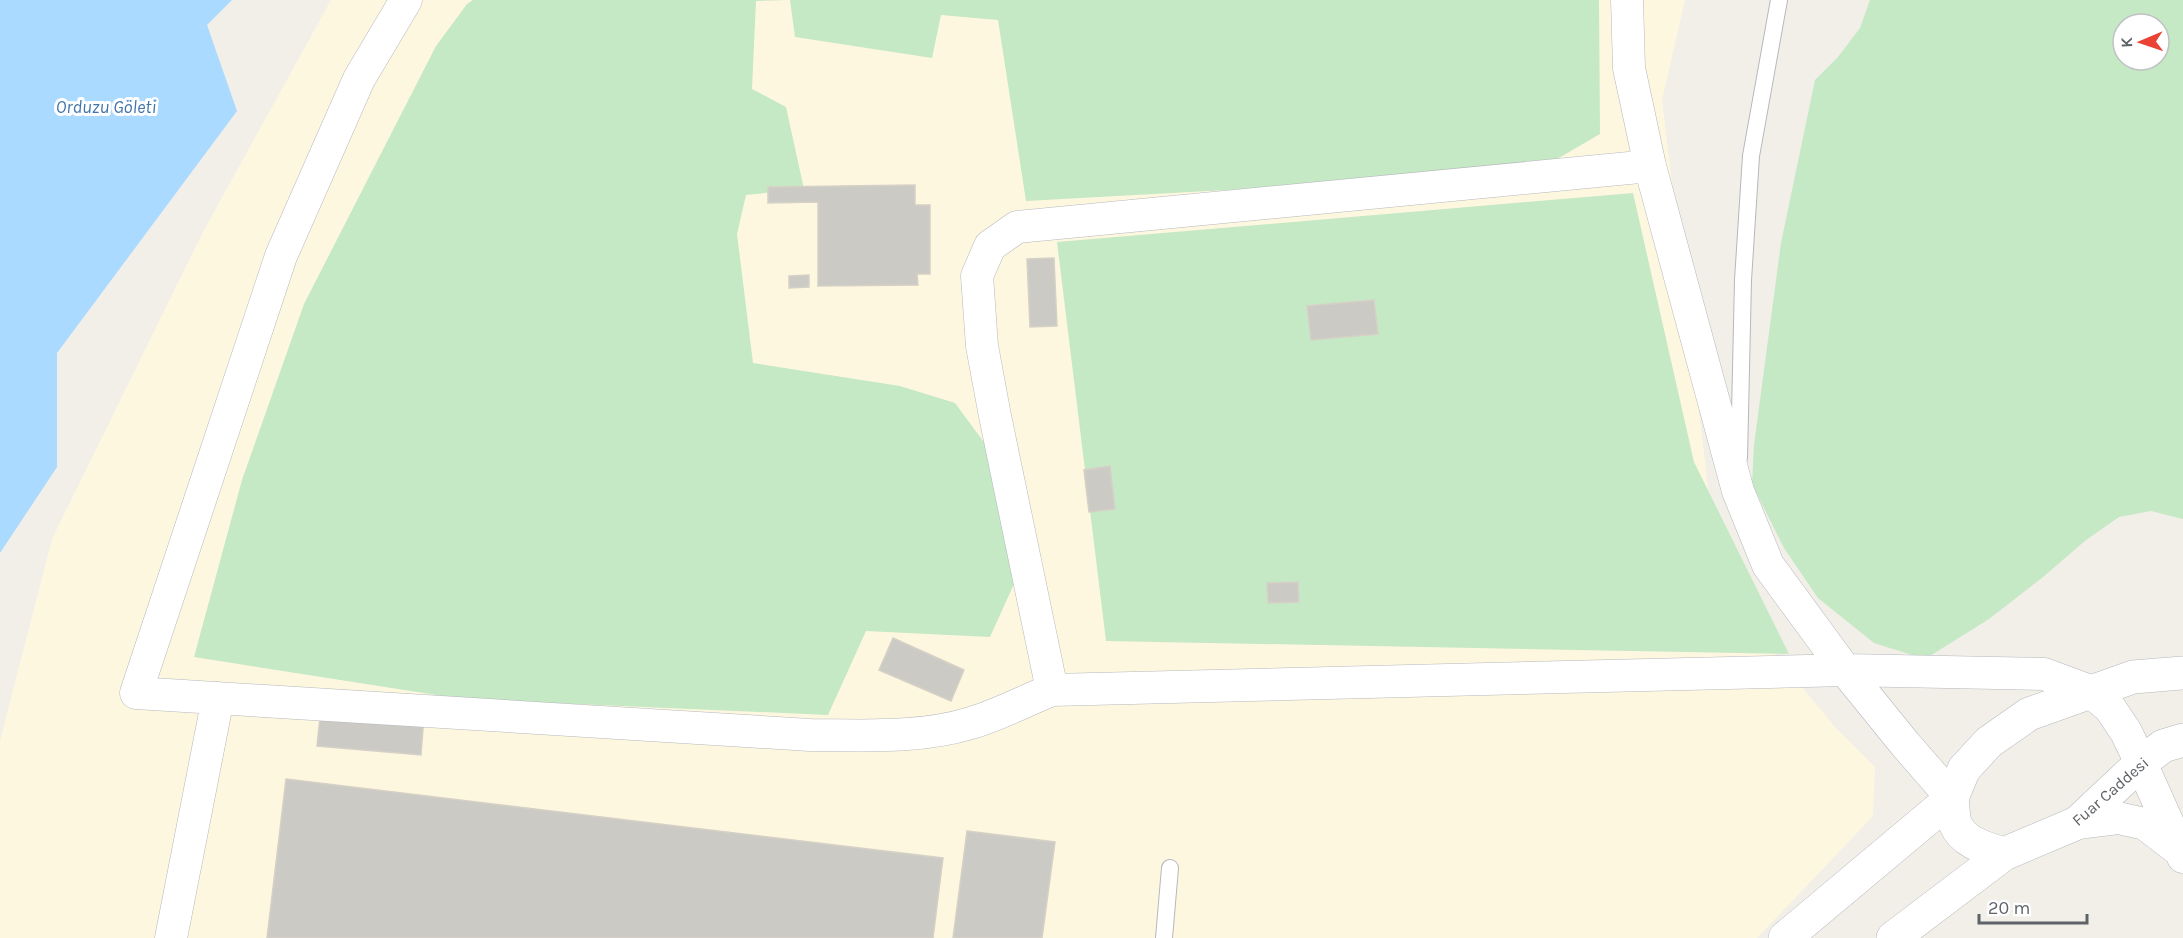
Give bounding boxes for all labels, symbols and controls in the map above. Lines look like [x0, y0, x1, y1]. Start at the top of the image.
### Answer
north arrow [2111, 12, 2171, 72]
text: K [2117, 36, 2136, 48]
water label: Orduzu Göleti [56, 96, 156, 118]
street label: Fuar Caddesi [2068, 753, 2152, 830]
scale bar [1979, 887, 2087, 925]
text: 20 m [1988, 897, 2030, 919]

